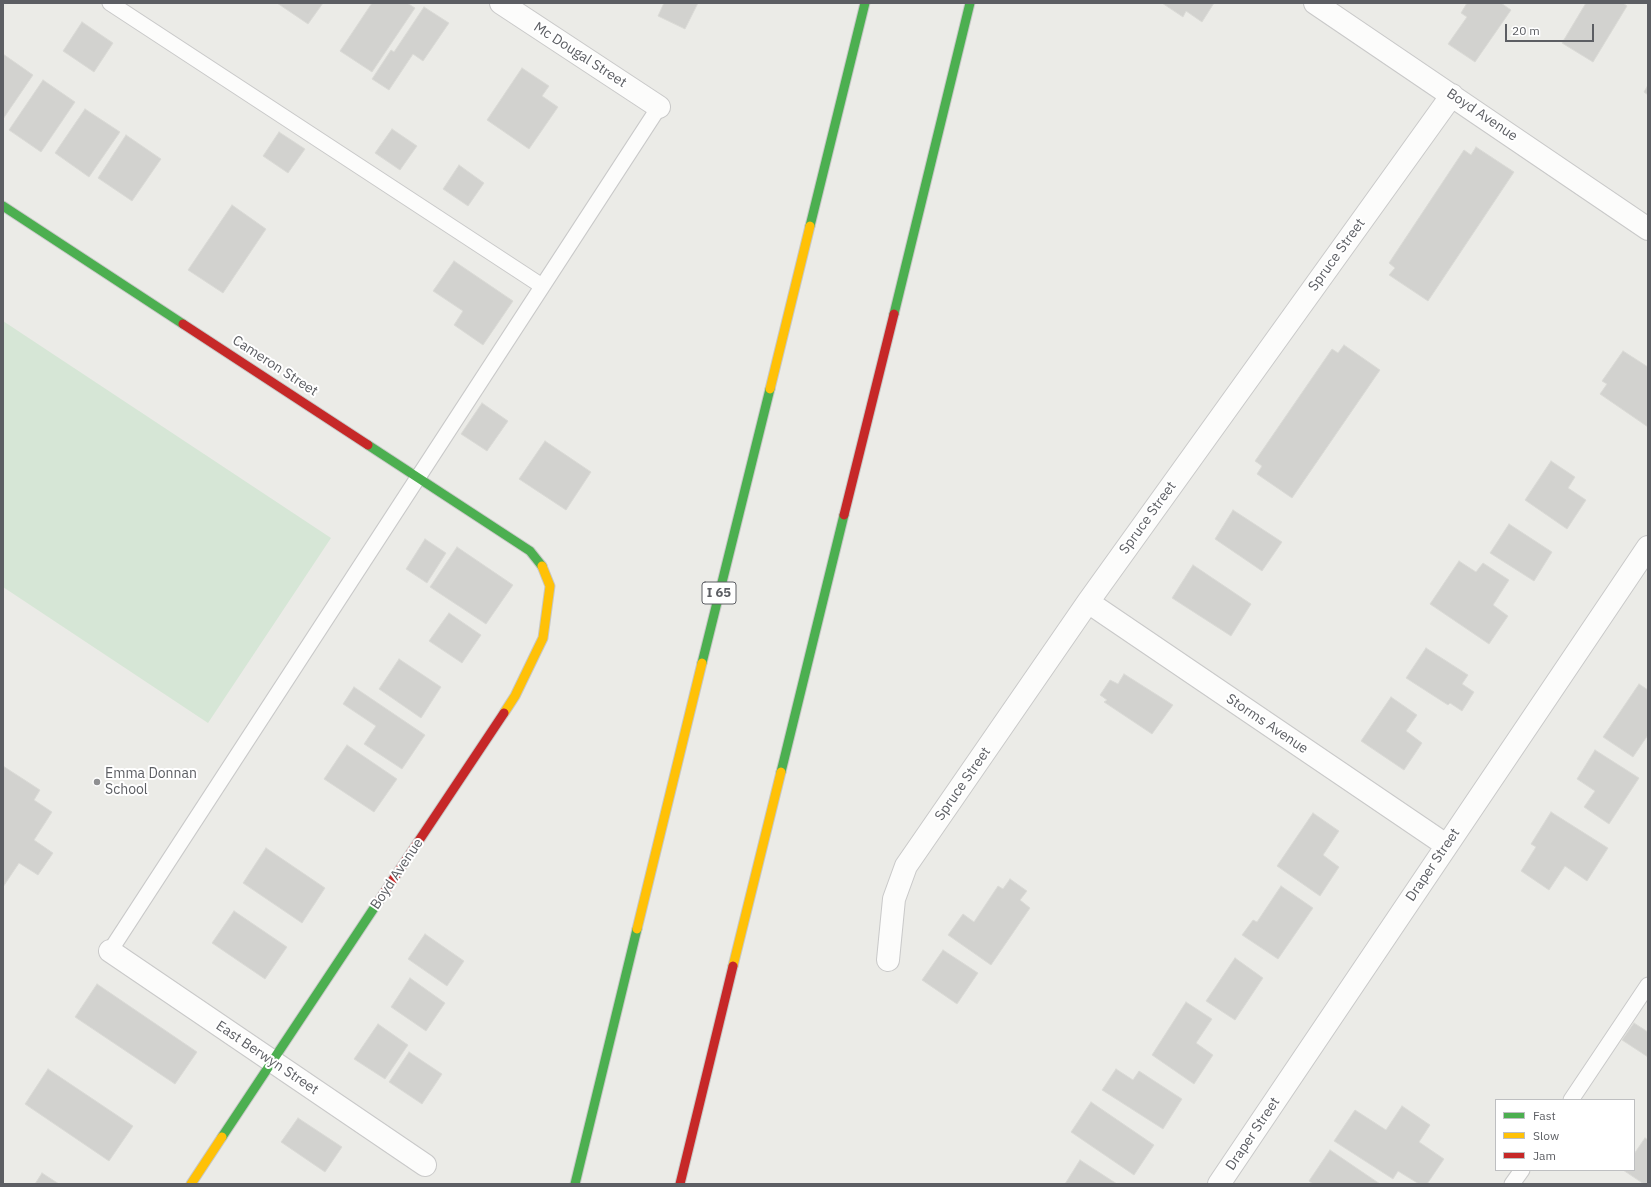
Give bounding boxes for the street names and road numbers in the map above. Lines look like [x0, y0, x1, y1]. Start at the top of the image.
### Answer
street label: Mc Dougal Street [530, 19, 630, 91]
street label: Boyd Avenue [1443, 85, 1521, 145]
street label: Spruce Street [1305, 215, 1369, 295]
street label: Cameron Street [229, 332, 321, 400]
street label: Spruce Street [1116, 478, 1180, 558]
road number: I 65 [702, 582, 736, 604]
street label: Storms Avenue [1223, 690, 1311, 758]
street label: Spruce Street [932, 744, 994, 824]
street label: Draper Street [1402, 825, 1464, 905]
street label: Boyd Avenue [367, 835, 427, 913]
street label: East Berwyn Street [213, 1017, 321, 1099]
street label: Draper Street [1222, 1094, 1284, 1174]

